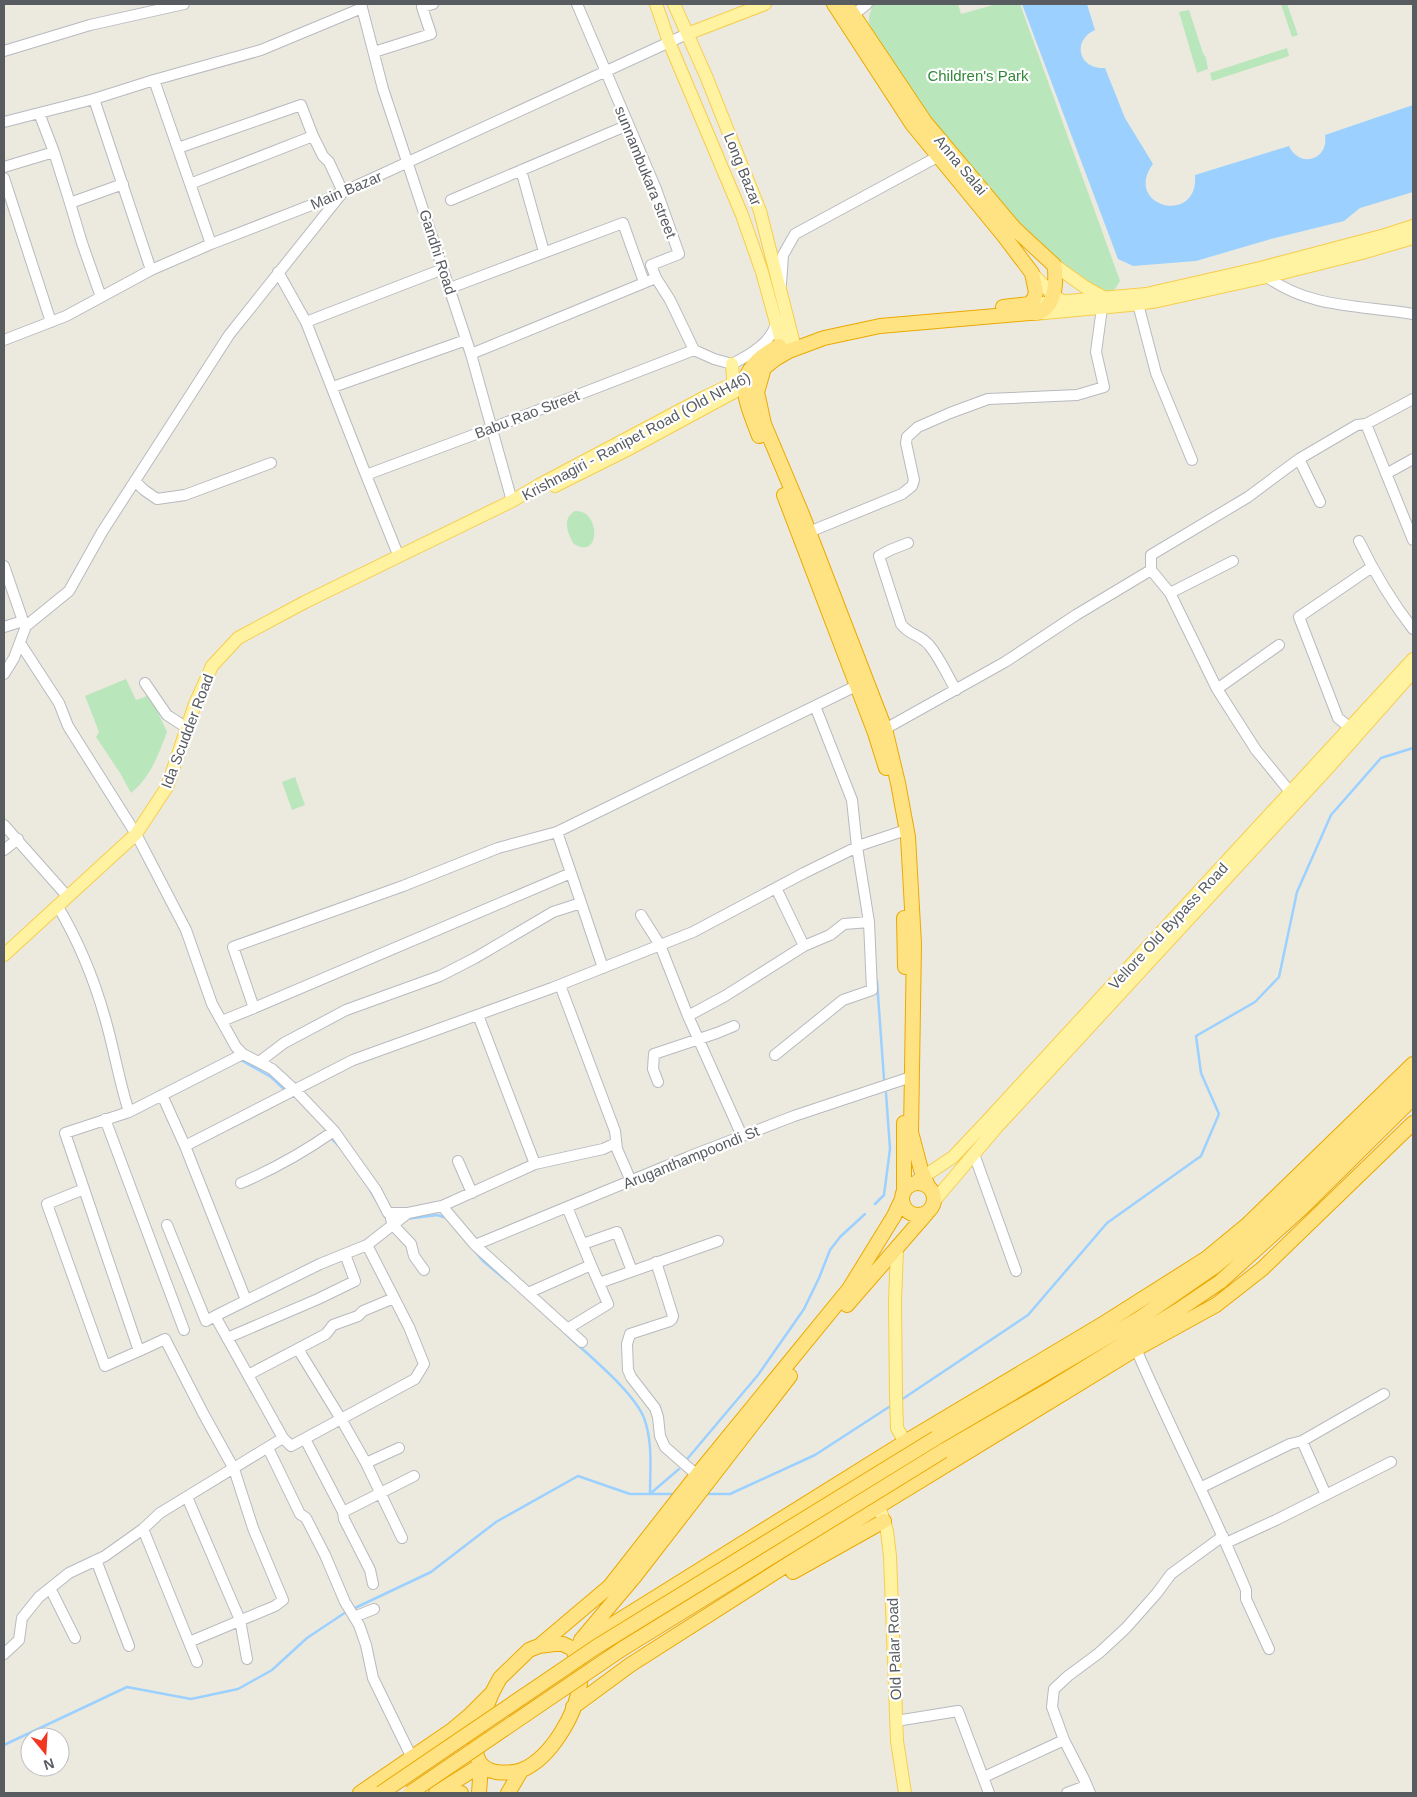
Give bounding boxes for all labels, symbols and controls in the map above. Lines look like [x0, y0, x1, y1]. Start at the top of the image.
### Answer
park label: Children's Park [927, 67, 1029, 84]
street label: sunnambukara street [612, 103, 681, 241]
street label: Long Bazar [721, 130, 765, 208]
street label: Anna Salai [931, 132, 991, 198]
street label: Main Bazar [308, 167, 384, 213]
street label: Gandhi Road [416, 207, 460, 297]
street label: Krishnagiri - Ranipet Road (Old NH46) [519, 368, 753, 504]
street label: Babu Rao Street [472, 386, 583, 442]
street label: Ida Scudder Road [157, 672, 217, 790]
street label: Vellore Old Bypass Road [1105, 859, 1231, 993]
street label: Aruganthampoondi St [621, 1122, 762, 1192]
street label: Old Palar Road [884, 1597, 904, 1701]
north arrow [20, 1727, 70, 1777]
text: N [42, 1755, 56, 1774]

